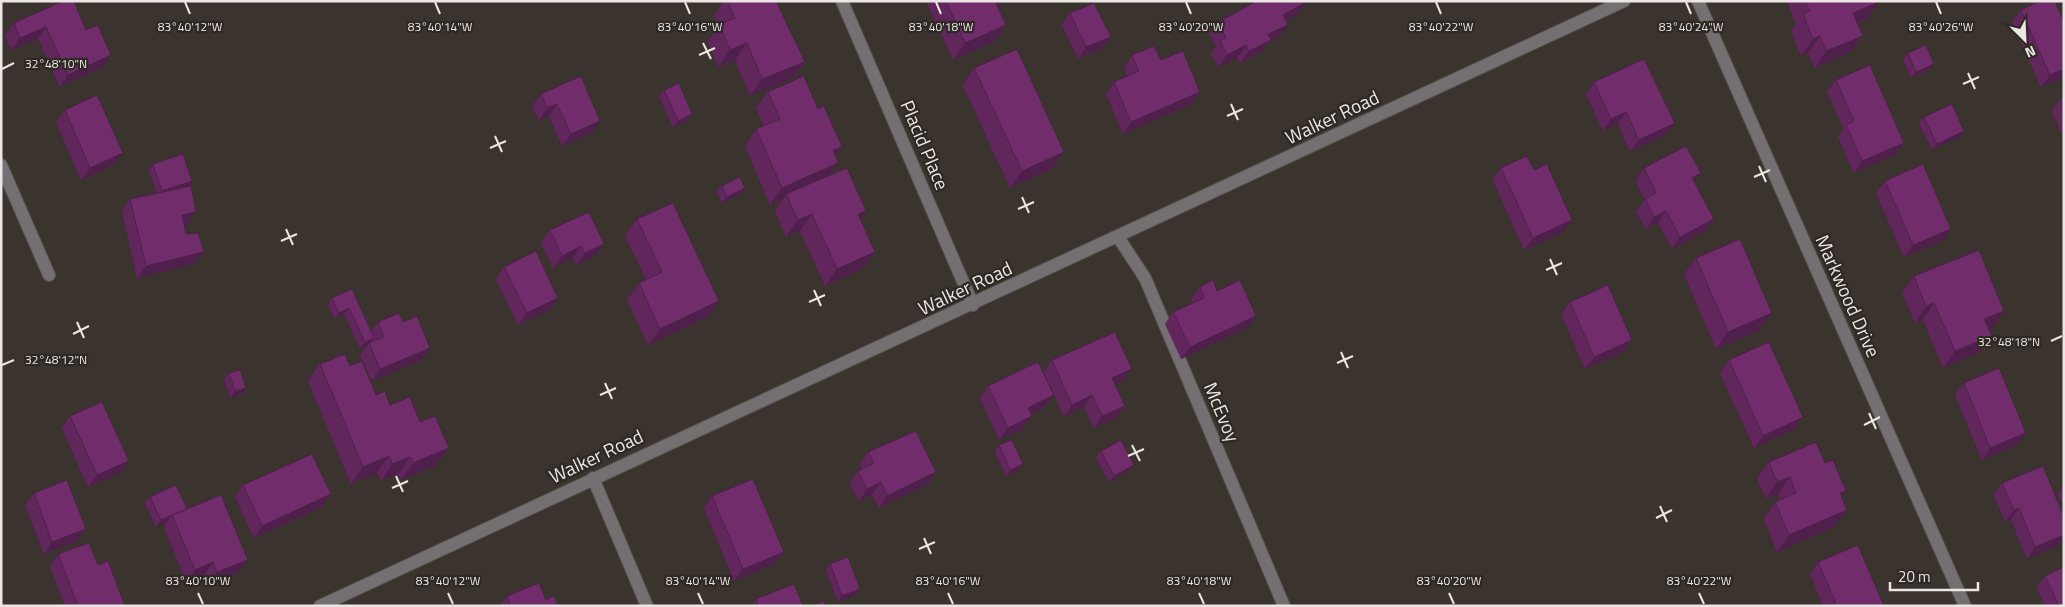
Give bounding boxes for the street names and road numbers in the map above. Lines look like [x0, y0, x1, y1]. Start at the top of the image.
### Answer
street label: Walker Road [1280, 82, 1384, 151]
street label: Placid Place [894, 96, 957, 194]
street label: Markwood Drive [1808, 230, 1888, 362]
street label: Walker Road [913, 253, 1017, 322]
street label: McEvoy [1197, 377, 1248, 446]
street label: Walker Road [544, 421, 648, 490]

